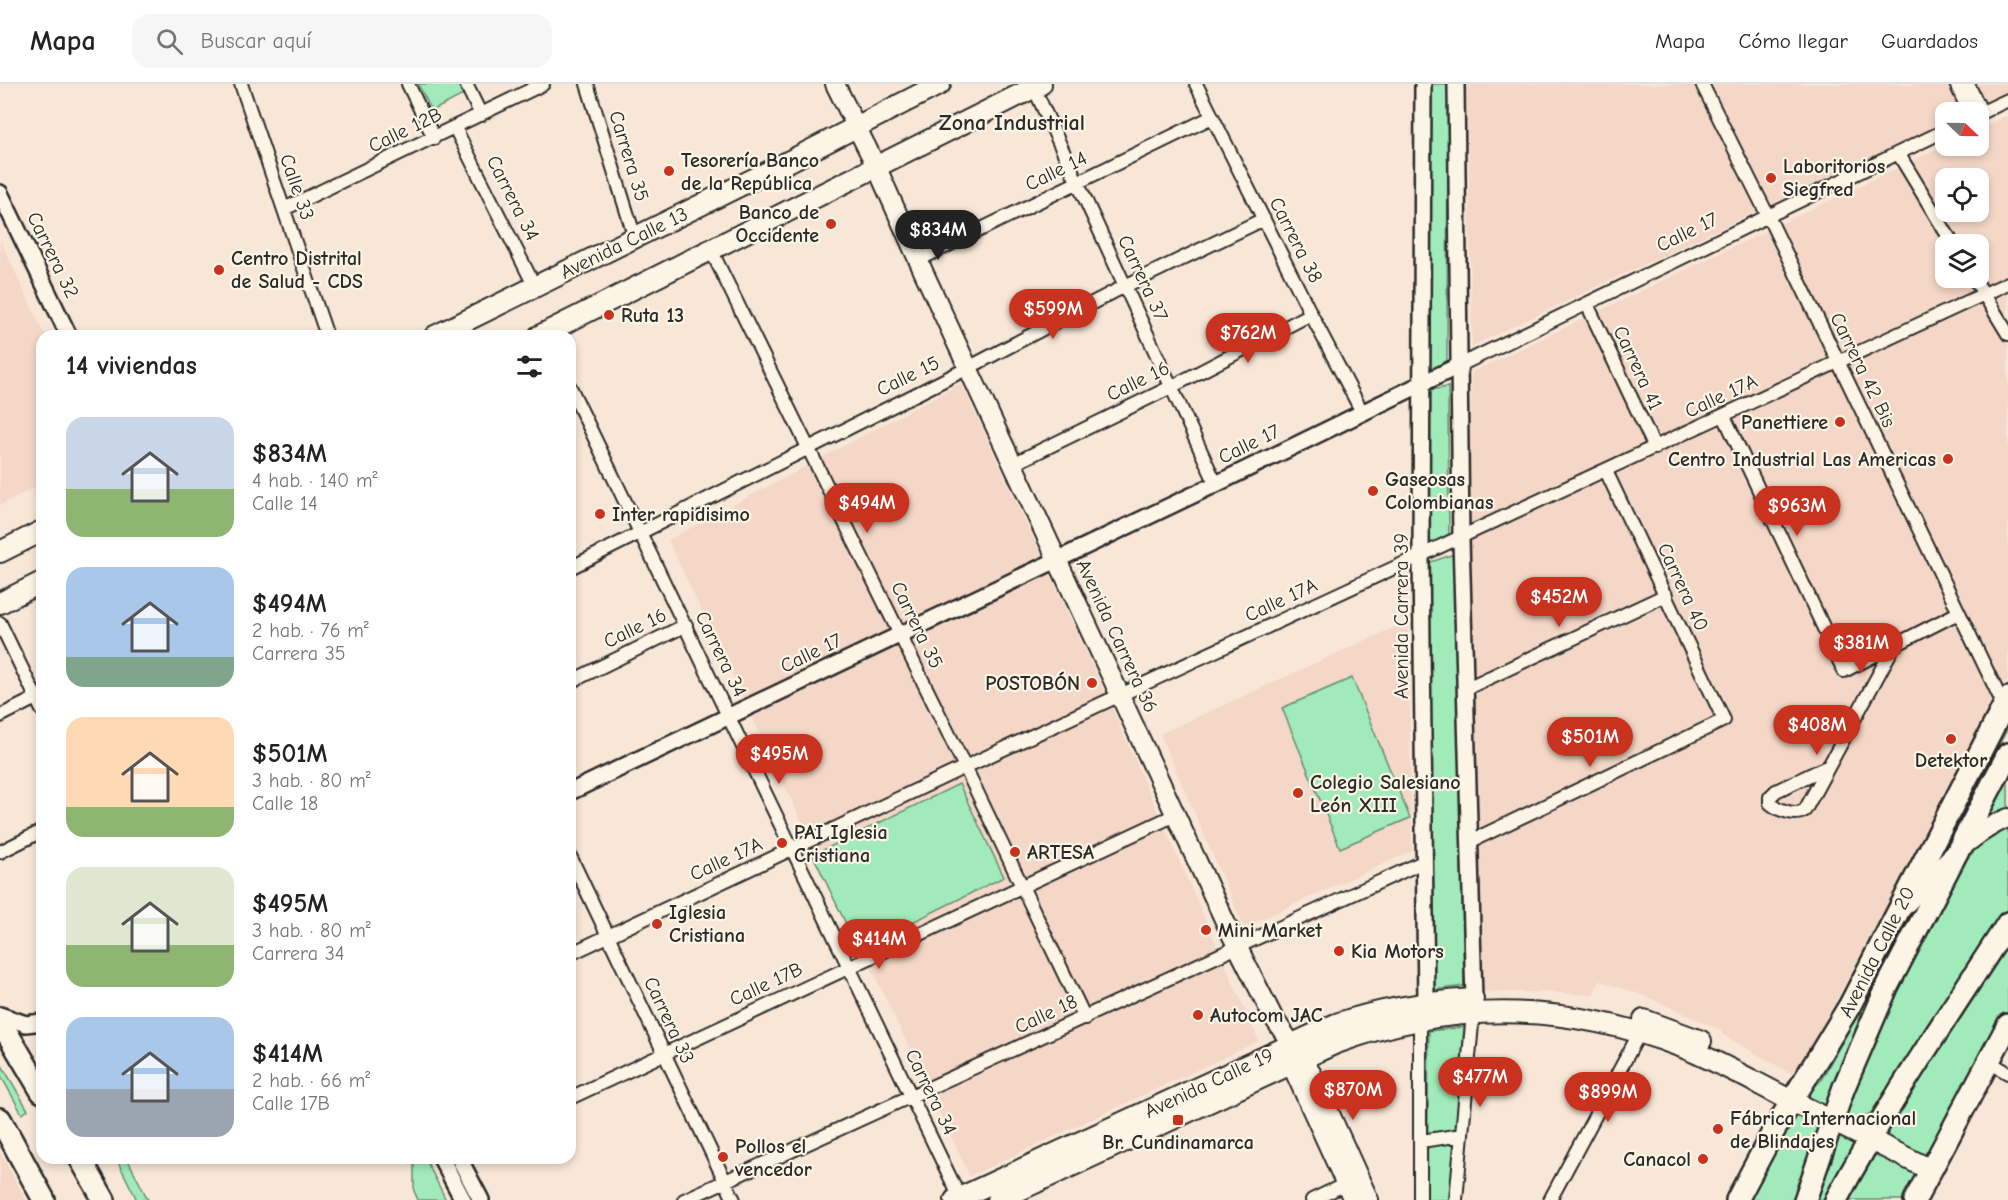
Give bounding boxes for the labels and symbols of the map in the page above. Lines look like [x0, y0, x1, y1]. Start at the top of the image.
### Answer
street label: Calle 12B [365, 102, 445, 158]
north arrow [1935, 102, 1989, 156]
street label: Carrera 35 [604, 108, 654, 204]
district label: Zona Industrial [939, 110, 1085, 136]
street label: Calle 14 [1021, 146, 1091, 196]
place label: Tesorería Banco de la República [681, 149, 819, 195]
street label: Calle 33 [275, 151, 319, 223]
street label: Carrera 34 [482, 152, 544, 244]
place label: Laboritorios Siegfred [1783, 155, 1885, 201]
marker: Tesorería Banco de la República [662, 164, 676, 178]
marker: Laboritorios Siegfred [1764, 171, 1778, 185]
street label: Carrera 38 [1265, 193, 1327, 287]
place label: Banco de Occidente [736, 201, 819, 247]
street label: Avenida Calle 13 [557, 202, 691, 284]
street label: Calle 17 [1653, 207, 1722, 257]
street label: Carrera 32 [22, 208, 84, 302]
pin: $834M [896, 210, 980, 261]
marker: Banco de Occidente [824, 217, 838, 231]
street label: Carrera 37 [1113, 231, 1173, 325]
place label: Centro Distrital de Salud - CDS [231, 247, 363, 293]
marker: Centro Distrital de Salud - CDS [212, 263, 226, 277]
pin: $599M [1011, 289, 1095, 340]
place label: Ruta 13 [621, 304, 684, 327]
marker: Ruta 13 [602, 308, 616, 322]
street label: Carrera 42 Bis [1825, 309, 1901, 431]
pin: $762M [1206, 313, 1290, 364]
street label: Carrera 41 [1609, 322, 1667, 414]
street label: Calle 15 [873, 351, 943, 401]
street label: Calle 16 [1103, 356, 1173, 406]
street label: Calle 17A [1681, 369, 1761, 423]
place label: Panettiere [1741, 411, 1828, 434]
marker: Panettiere [1833, 415, 1847, 429]
street label: Calle 17 [1215, 419, 1284, 469]
place label: Centro Industrial Las Americas [1668, 448, 1936, 471]
marker: Centro Industrial Las Americas [1941, 452, 1955, 466]
place label: Gaseosas Colombianas [1385, 468, 1493, 514]
pin: $494M [825, 483, 909, 534]
marker: Gaseosas Colombianas [1366, 484, 1380, 498]
pin: $963M [1755, 486, 1839, 537]
place label: Inter rapidisimo [612, 503, 750, 526]
marker: Inter rapidisimo [593, 507, 607, 521]
street label: Avenida Carrera 39 [1390, 533, 1413, 699]
street label: Carrera 40 [1653, 539, 1713, 635]
street label: Avenida Carrera 36 [1071, 556, 1163, 716]
street label: Calle 17A [1241, 573, 1321, 627]
pin: $452M [1517, 577, 1601, 628]
street label: Carrera 35 [886, 578, 948, 672]
street label: Calle 16 [600, 603, 670, 653]
street label: Carrera 34 [690, 607, 752, 701]
pin: $381M [1819, 623, 1903, 674]
street label: Calle 17 [777, 628, 846, 678]
place label: POSTOBÓN [985, 671, 1080, 695]
marker: POSTOBÓN [1085, 676, 1099, 690]
pin: $408M [1775, 705, 1859, 756]
pin: $501M [1548, 717, 1632, 768]
marker: Detektor [1944, 732, 1958, 746]
pin: $495M [737, 734, 821, 785]
place label: Detektor [1915, 749, 1987, 772]
place label: Colegio Salesiano León XIII [1310, 771, 1461, 817]
marker: Colegio Salesiano León XIII [1291, 786, 1305, 800]
place label: PAI Iglesia Cristiana [794, 821, 888, 867]
street label: Calle 17A [686, 832, 766, 886]
marker: PAI Iglesia Cristiana [775, 836, 789, 850]
place label: ARTESA [1027, 841, 1094, 864]
marker: ARTESA [1008, 845, 1022, 859]
street label: Avenida Calle 20 [1834, 883, 1920, 1021]
place label: Iglesia Cristiana [669, 901, 745, 947]
marker: Iglesia Cristiana [650, 917, 664, 931]
pin: $414M [837, 919, 921, 970]
place label: Mini Market [1218, 919, 1322, 942]
marker: Mini Market [1199, 923, 1213, 937]
place label: Kia Motors [1351, 940, 1444, 963]
marker: Kia Motors [1332, 944, 1346, 958]
street label: Calle 17B [726, 957, 806, 1011]
street label: Carrera 33 [639, 973, 699, 1067]
street label: Calle 18 [1011, 990, 1081, 1038]
place label: Autocom JAC [1210, 1004, 1323, 1027]
marker: Autocom JAC [1191, 1008, 1205, 1022]
street label: Avenida Calle 19 [1141, 1043, 1277, 1123]
street label: Carrera 34 [900, 1045, 962, 1139]
pin: $477M [1438, 1057, 1522, 1108]
pin: $870M [1311, 1070, 1395, 1121]
pin: $899M [1566, 1072, 1650, 1123]
place label: Fábrica Internacional de Blindajes [1730, 1107, 1916, 1153]
marker: Br. Cundinamarca [1171, 1113, 1185, 1127]
marker: Fábrica Internacional de Blindajes [1711, 1122, 1725, 1136]
place label: Br. Cundinamarca [1102, 1131, 1254, 1154]
place label: Pollos el vencedor [734, 1135, 812, 1181]
place label: Canacol [1623, 1148, 1691, 1171]
marker: Pollos el vencedor [716, 1150, 730, 1164]
marker: Canacol [1696, 1152, 1710, 1166]

